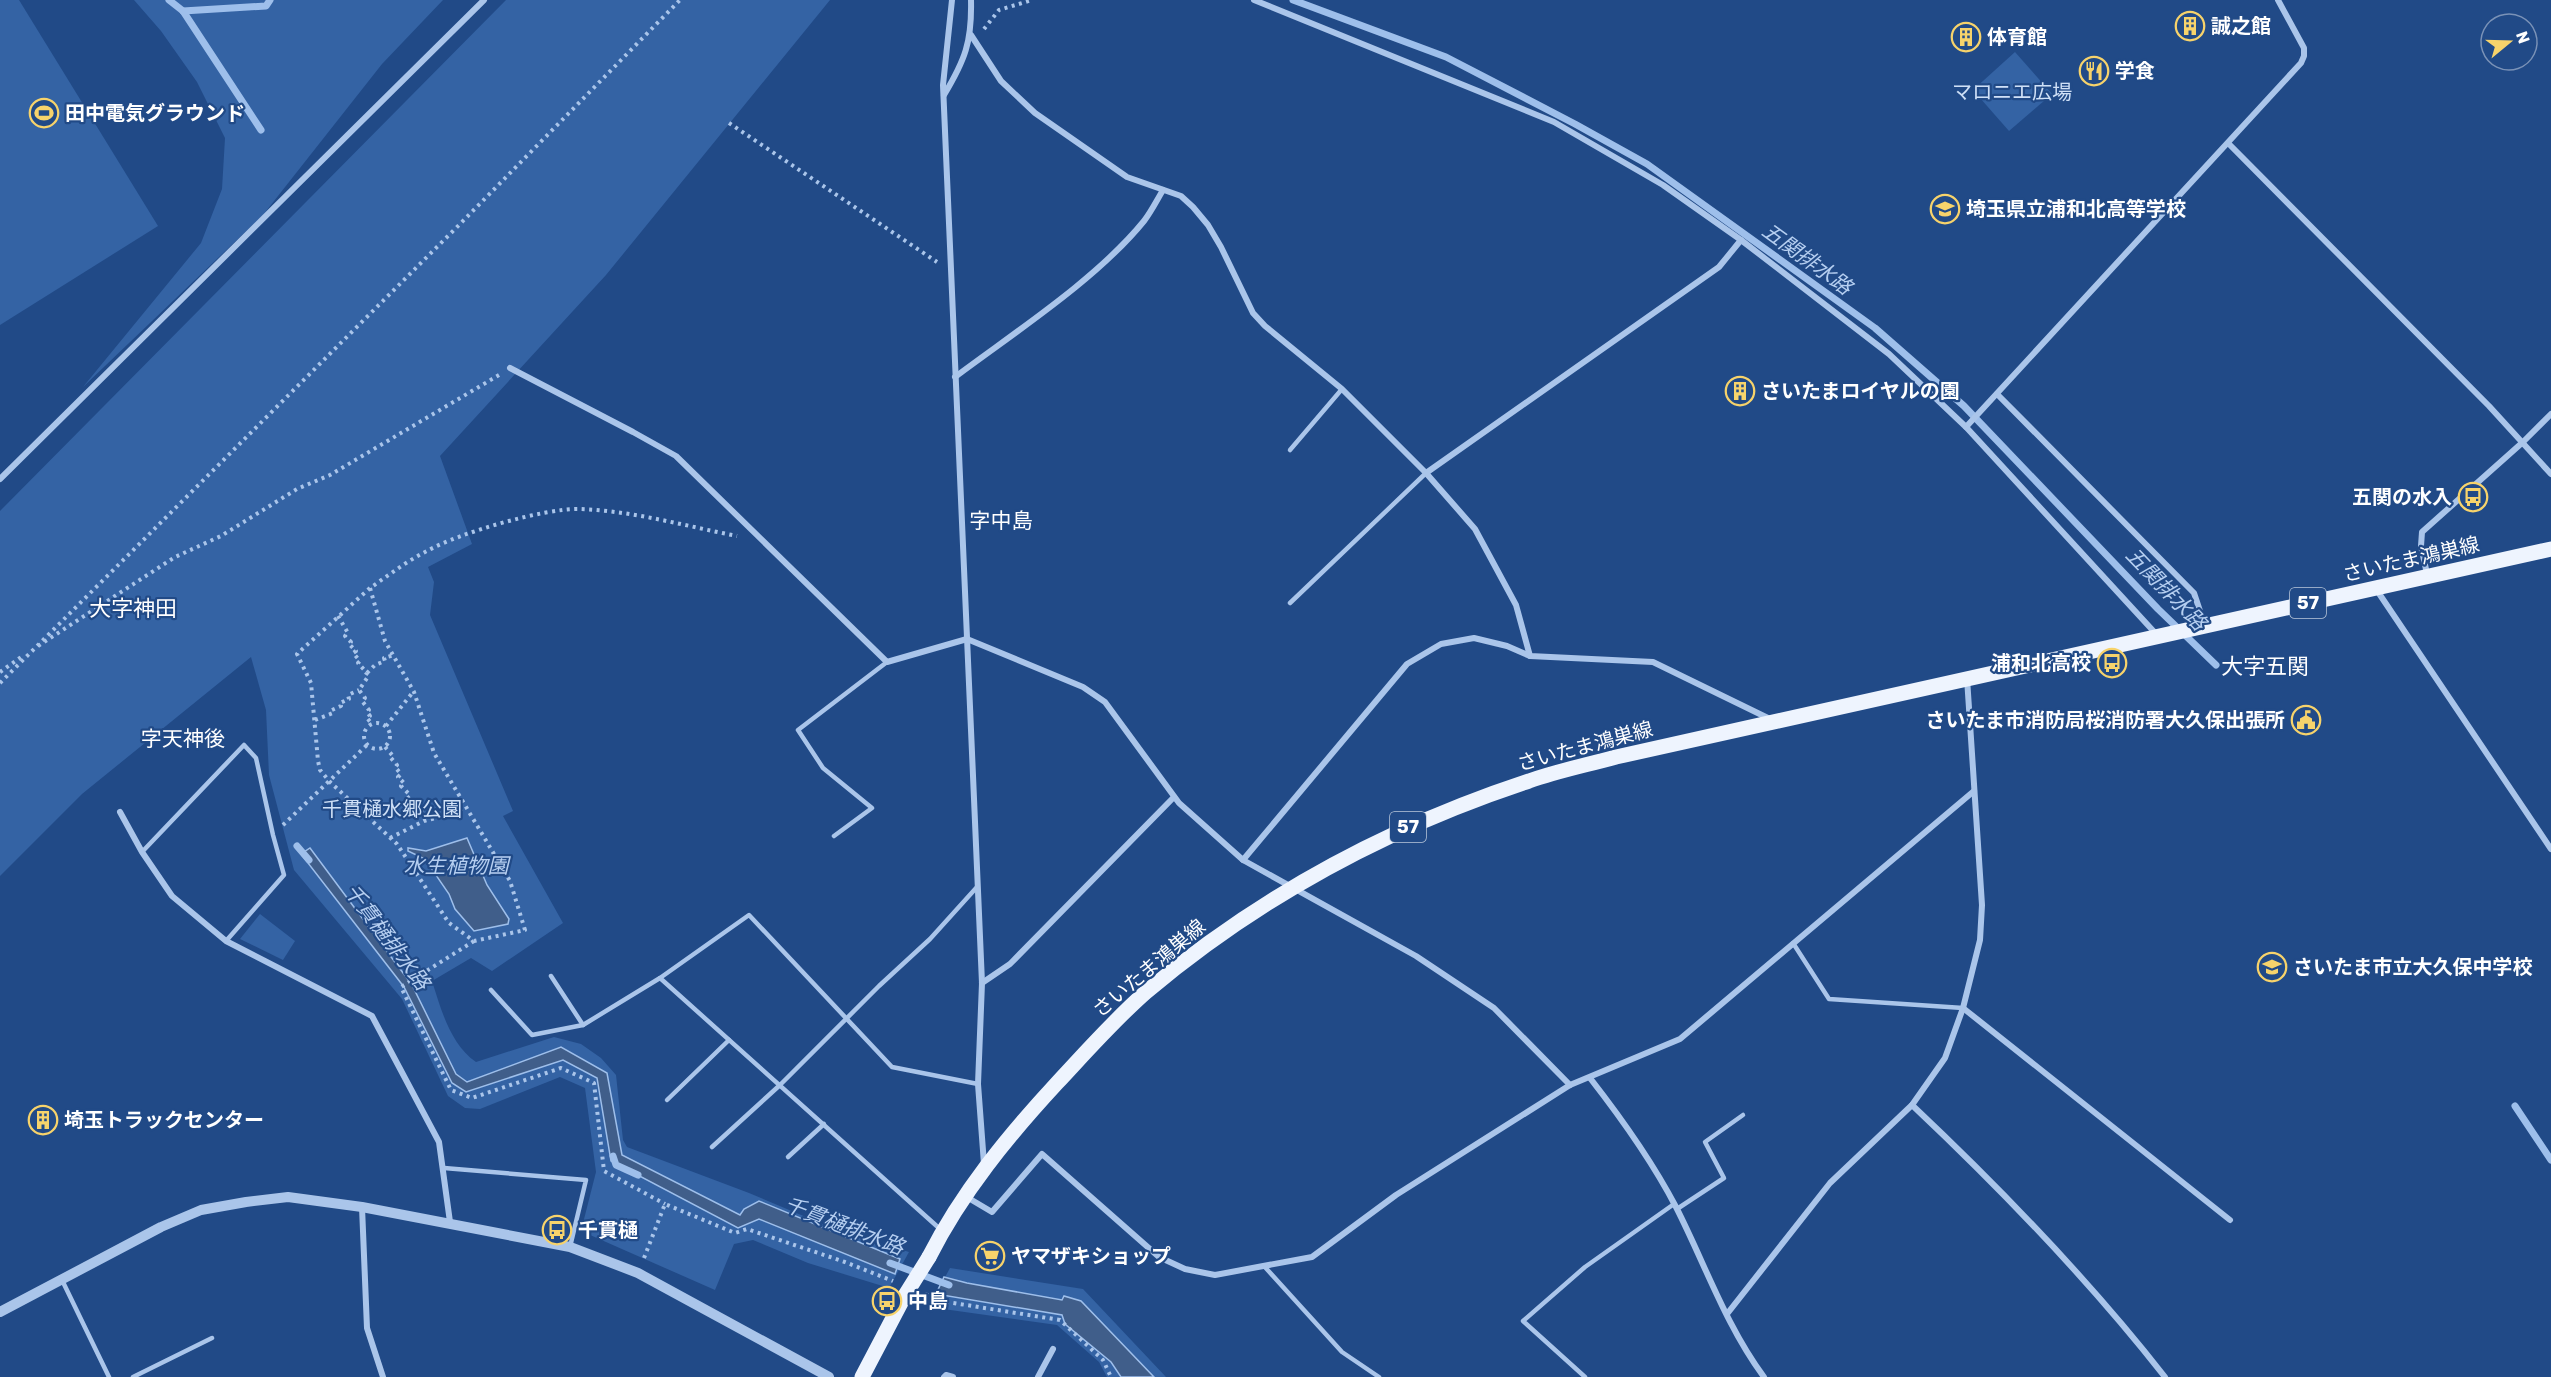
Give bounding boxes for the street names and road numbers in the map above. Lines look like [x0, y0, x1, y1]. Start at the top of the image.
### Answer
street label: さいたま鴻巣線 [2340, 532, 2482, 586]
road number: 57 [2290, 588, 2326, 618]
street label: さいたま鴻巣線 [1515, 716, 1655, 776]
road number: 57 [1390, 812, 1426, 842]
street label: さいたま鴻巣線 [1088, 914, 1210, 1022]

